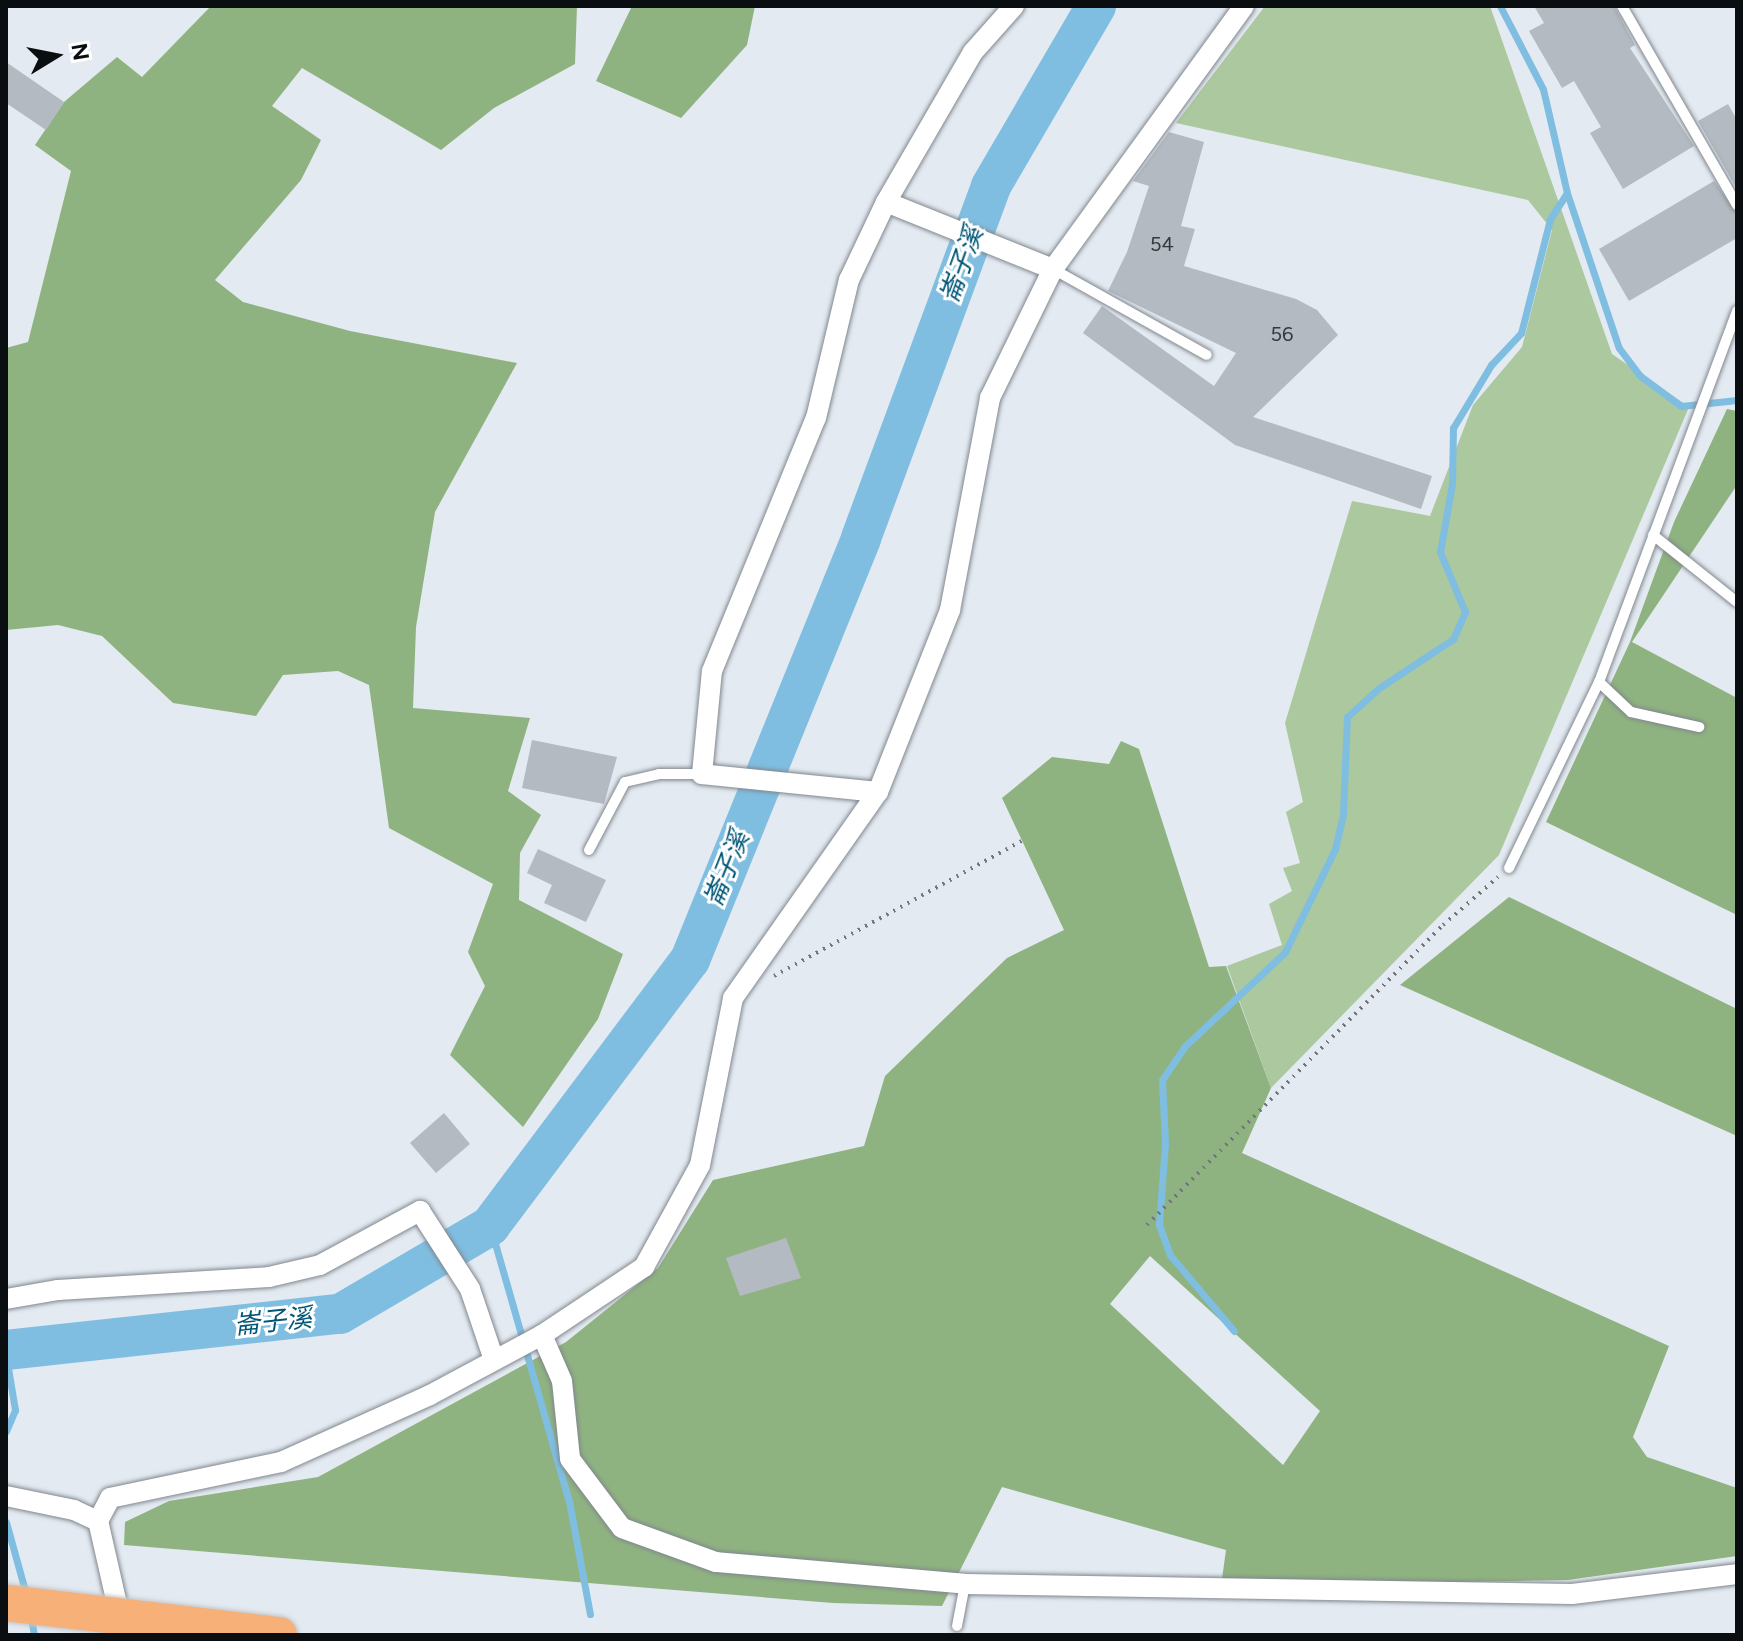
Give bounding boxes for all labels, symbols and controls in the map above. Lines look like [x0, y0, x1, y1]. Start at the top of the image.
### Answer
north arrow [16, 16, 96, 96]
text: N [65, 41, 95, 62]
water label: 崙子溪 [934, 223, 990, 307]
house number: 54 [1150, 232, 1174, 256]
house number: 56 [1271, 322, 1293, 346]
water label: 崙子溪 [698, 827, 756, 911]
water label: 崙子溪 [233, 1302, 313, 1342]

